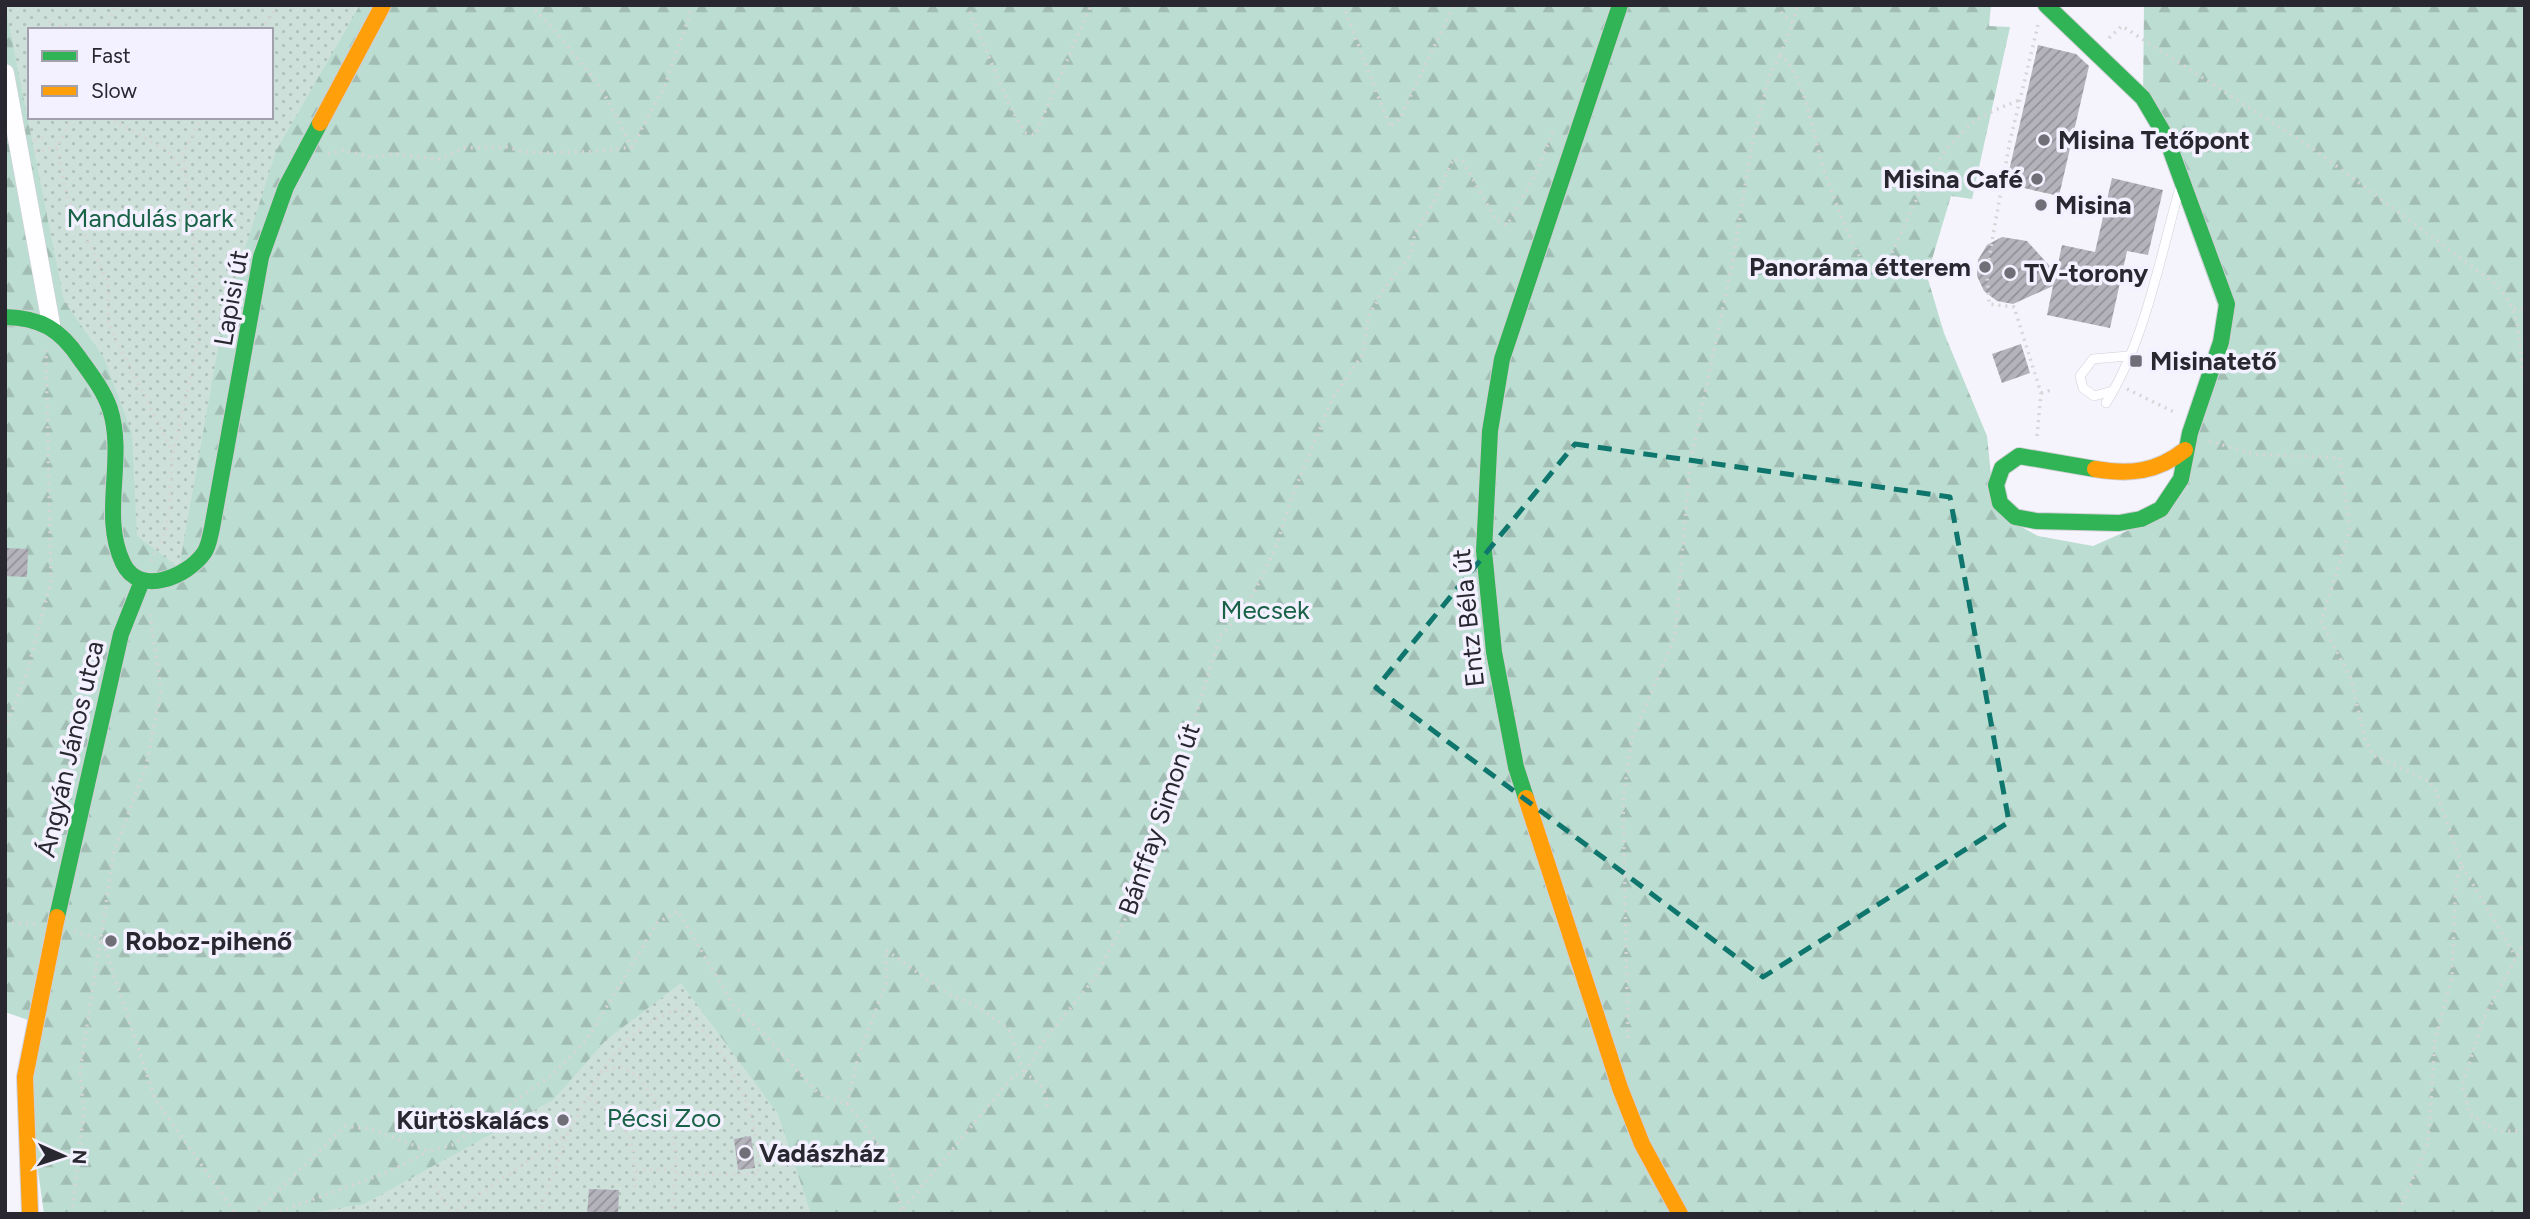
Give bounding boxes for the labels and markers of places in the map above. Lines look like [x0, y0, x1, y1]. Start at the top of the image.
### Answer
place label: Misina Tetőpont [2058, 124, 2250, 156]
marker: Misina Tetőpont [2036, 132, 2052, 148]
place label: Misina Café [1883, 163, 2023, 195]
marker: Misina Café [2029, 171, 2045, 187]
place label: Misina [2055, 189, 2132, 221]
marker: Misina [2033, 197, 2049, 213]
place label: Panoráma étterem [1749, 251, 1971, 283]
place label: TV-torony [2024, 257, 2148, 289]
marker: Panoráma étterem [1977, 259, 1993, 275]
marker: TV-torony [2002, 265, 2018, 281]
place label: Misinatető [2150, 345, 2277, 377]
marker: Misinatető [2128, 353, 2144, 369]
place label: Roboz-pihenő [125, 925, 292, 957]
marker: Roboz-pihenő [103, 933, 119, 949]
place label: Kürtöskalács [396, 1104, 549, 1136]
marker: Kürtöskalács [555, 1112, 571, 1128]
place label: Vadászház [759, 1137, 885, 1169]
marker: Vadászház [737, 1145, 753, 1161]

